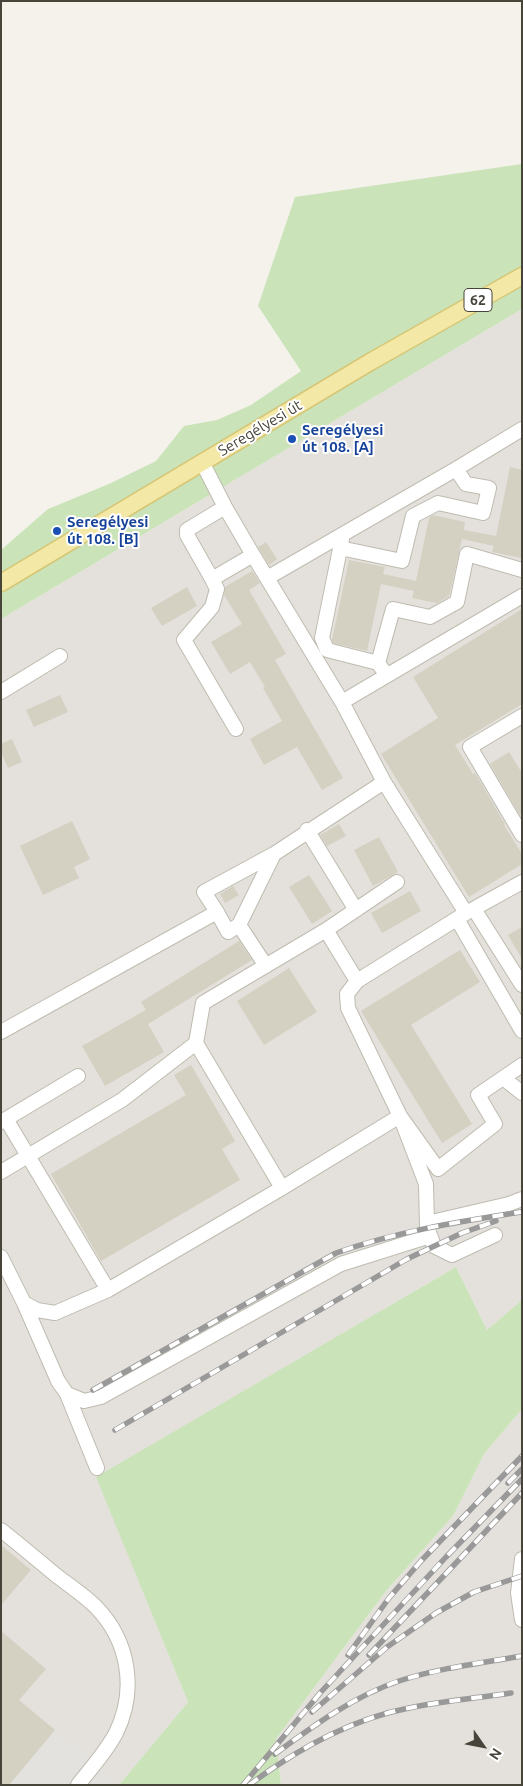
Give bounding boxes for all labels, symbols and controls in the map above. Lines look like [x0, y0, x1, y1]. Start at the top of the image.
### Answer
road number: 62 [464, 288, 492, 312]
street label: Seregélyesi út [215, 396, 305, 460]
place label: Seregélyesi út 108. [A] [302, 421, 383, 456]
marker: Seregélyesi út 108. [A] [286, 433, 298, 445]
place label: Seregélyesi út 108. [B] [67, 513, 148, 548]
marker: Seregélyesi út 108. [B] [51, 525, 63, 537]
north arrow [458, 1721, 508, 1771]
text: N [486, 1745, 505, 1763]

